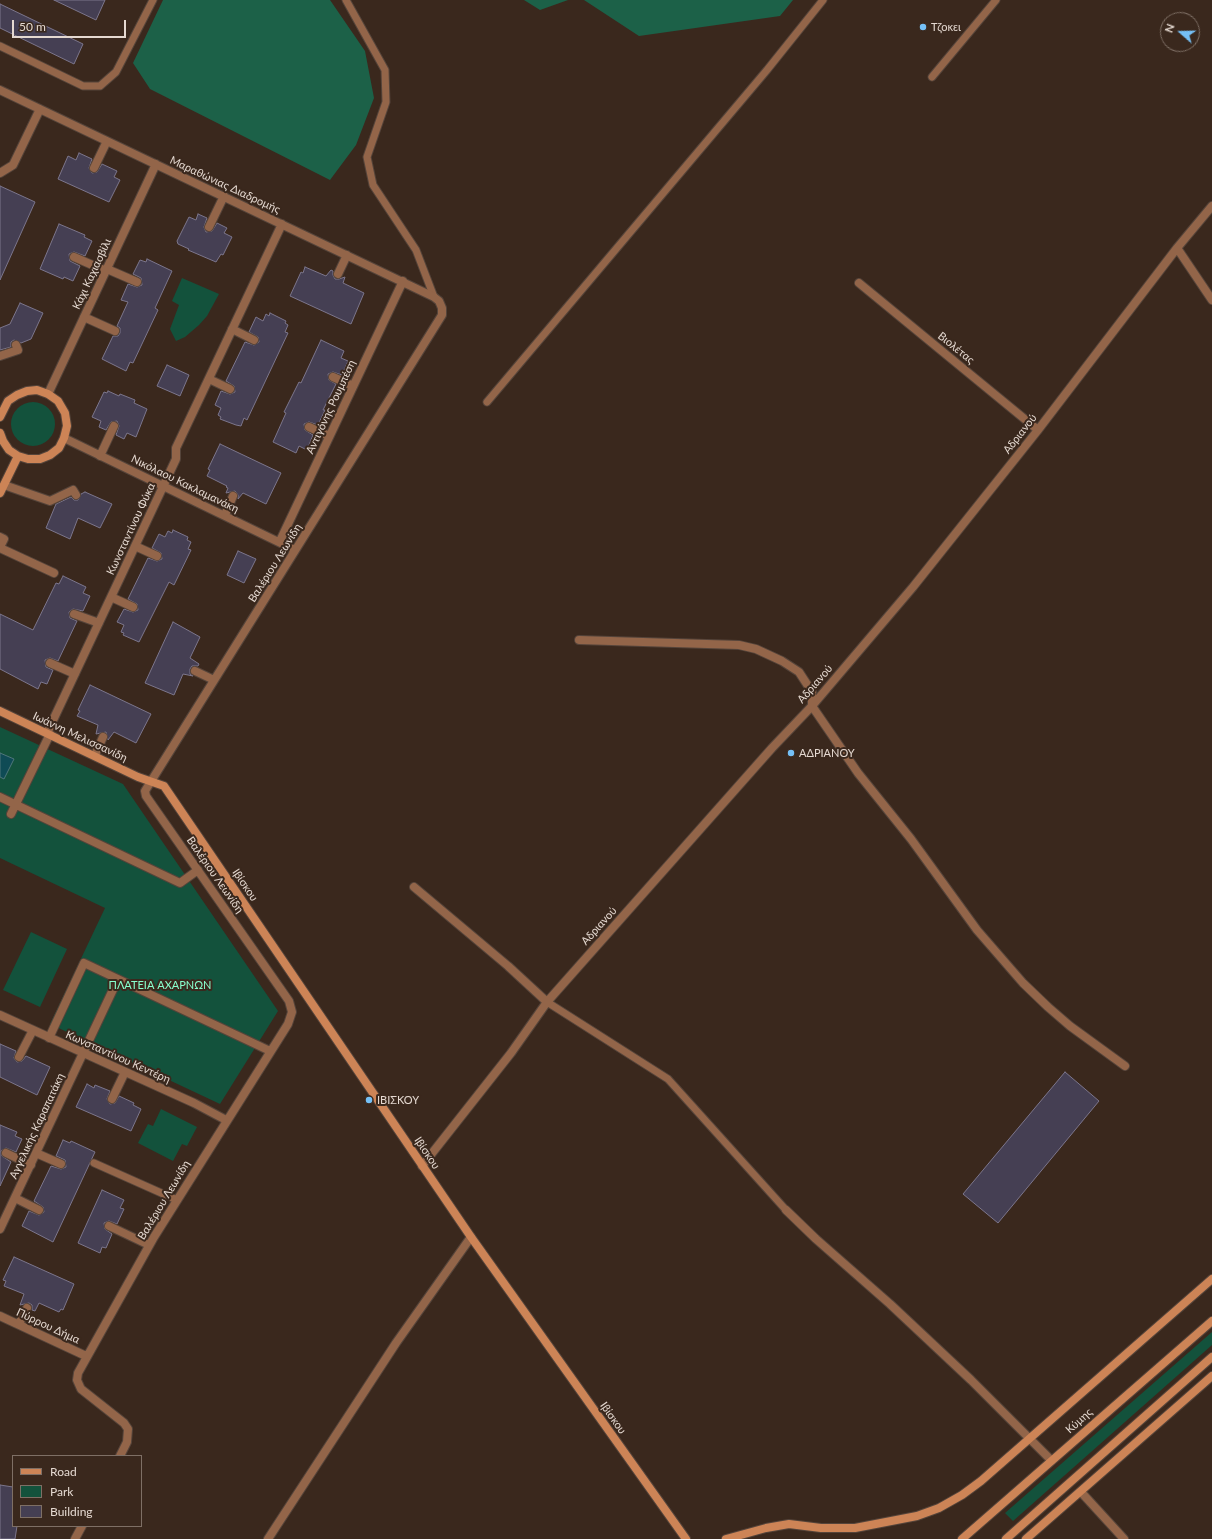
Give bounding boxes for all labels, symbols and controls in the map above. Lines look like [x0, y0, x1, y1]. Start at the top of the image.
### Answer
scale bar [14, 12, 128, 38]
north arrow [1160, 12, 1200, 52]
text: 50 m [19, 19, 46, 34]
place label: Τζοκει [931, 20, 961, 34]
marker: Τζοκει [918, 22, 928, 32]
text: N [1162, 22, 1177, 34]
street label: Μαραθώνιας Διαδρομής [168, 154, 282, 216]
street label: Κάχι Καχιασβίλι [70, 236, 114, 312]
street label: Βιολέτας [935, 329, 977, 367]
street label: Αντιγόνης Ρουμπέση [303, 358, 359, 456]
street label: Αδριανού [1000, 412, 1040, 456]
street label: Νικόλαου Κακλαμανάκη [129, 452, 241, 516]
street label: Κωνσταντίνου Φύκα [104, 481, 158, 577]
street label: Βαλέριου Λεωνίδη [246, 521, 304, 605]
street label: Αδριανού [795, 662, 835, 706]
street label: Ιωάννη Μελισσανίδη [31, 709, 129, 765]
place label: ΑΔΡΙΑΝΟΥ [799, 746, 855, 760]
marker: ΑΔΡΙΑΝΟΥ [786, 748, 796, 758]
street label: Βαλέριου Λεωνίδη [184, 834, 246, 916]
street label: Ιβίσκου [229, 866, 261, 904]
street label: Αδριανού [578, 904, 620, 948]
park label: ΠΛΑΤΕΙΑ ΑΧΑΡΝΩΝ [108, 978, 212, 992]
street label: Κωνσταντίνου Κεντέρη [64, 1028, 172, 1086]
street label: Αγγελικής Καραπατάκη [7, 1071, 67, 1181]
place label: ΙΒΙΣΚΟΥ [377, 1093, 419, 1107]
marker: ΙΒΙΣΚΟΥ [364, 1095, 374, 1105]
street label: Ιβίσκου [411, 1134, 443, 1172]
street label: Βαλέριου Λεωνίδη [135, 1158, 193, 1242]
street label: Πύρρου Δήμα [14, 1306, 82, 1346]
street label: Ιβίσκου [597, 1399, 629, 1437]
street label: Κύμης [1063, 1406, 1095, 1436]
legend [12, 1455, 142, 1527]
text: Road [50, 1464, 77, 1479]
text: Park [50, 1484, 73, 1499]
text: Building [50, 1504, 93, 1519]

